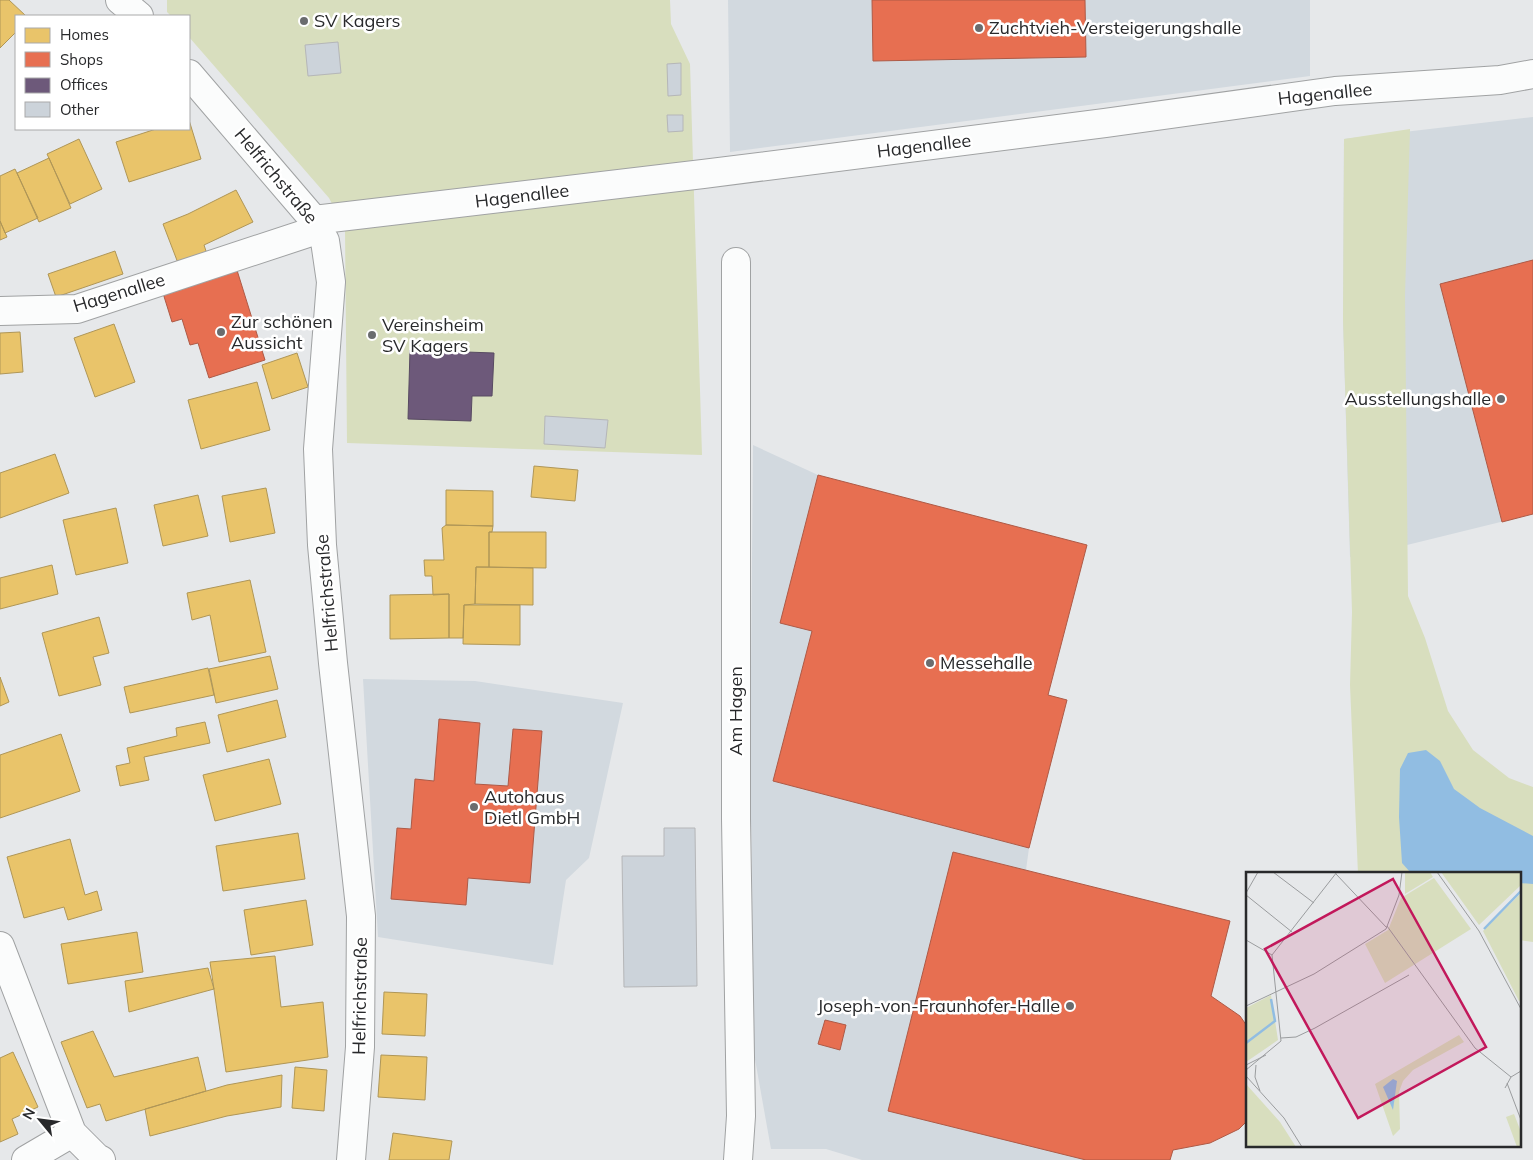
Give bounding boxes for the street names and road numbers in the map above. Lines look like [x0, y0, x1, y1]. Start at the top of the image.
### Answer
street label: Hagenallee [1277, 77, 1373, 110]
street label: Helfrichstraße [230, 123, 323, 228]
street label: Hagenallee [876, 128, 972, 163]
street label: Hagenallee [474, 178, 570, 213]
street label: Hagenallee [70, 268, 168, 317]
street label: Helfrichstraße [310, 533, 343, 653]
street label: Am Hagen [724, 666, 747, 756]
street label: Helfrichstraße [347, 937, 372, 1055]

